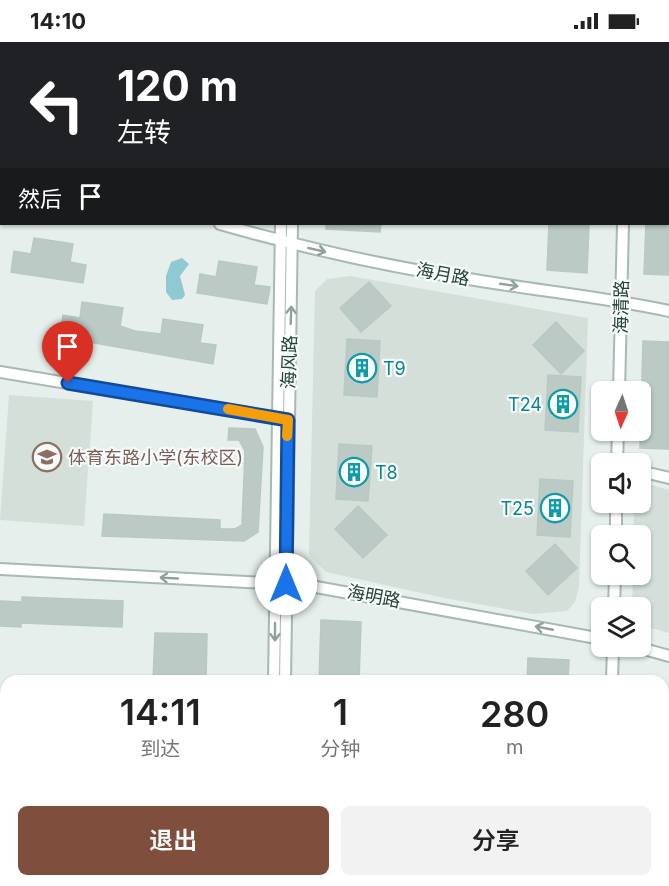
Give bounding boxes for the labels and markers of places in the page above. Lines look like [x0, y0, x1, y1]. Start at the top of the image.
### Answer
pin [42, 321, 93, 383]
building icon: T9 [346, 352, 378, 384]
place label: T9 [383, 358, 406, 379]
building icon: T24 [547, 388, 579, 420]
place label: T24 [508, 394, 542, 415]
school or university icon: 体育东路小学(东校区) [31, 441, 63, 473]
place label: 体育东路小学(东校区) [68, 447, 243, 468]
building icon: T8 [338, 456, 370, 488]
place label: T8 [375, 462, 398, 483]
building icon: T25 [539, 492, 571, 524]
place label: T25 [500, 498, 534, 519]

